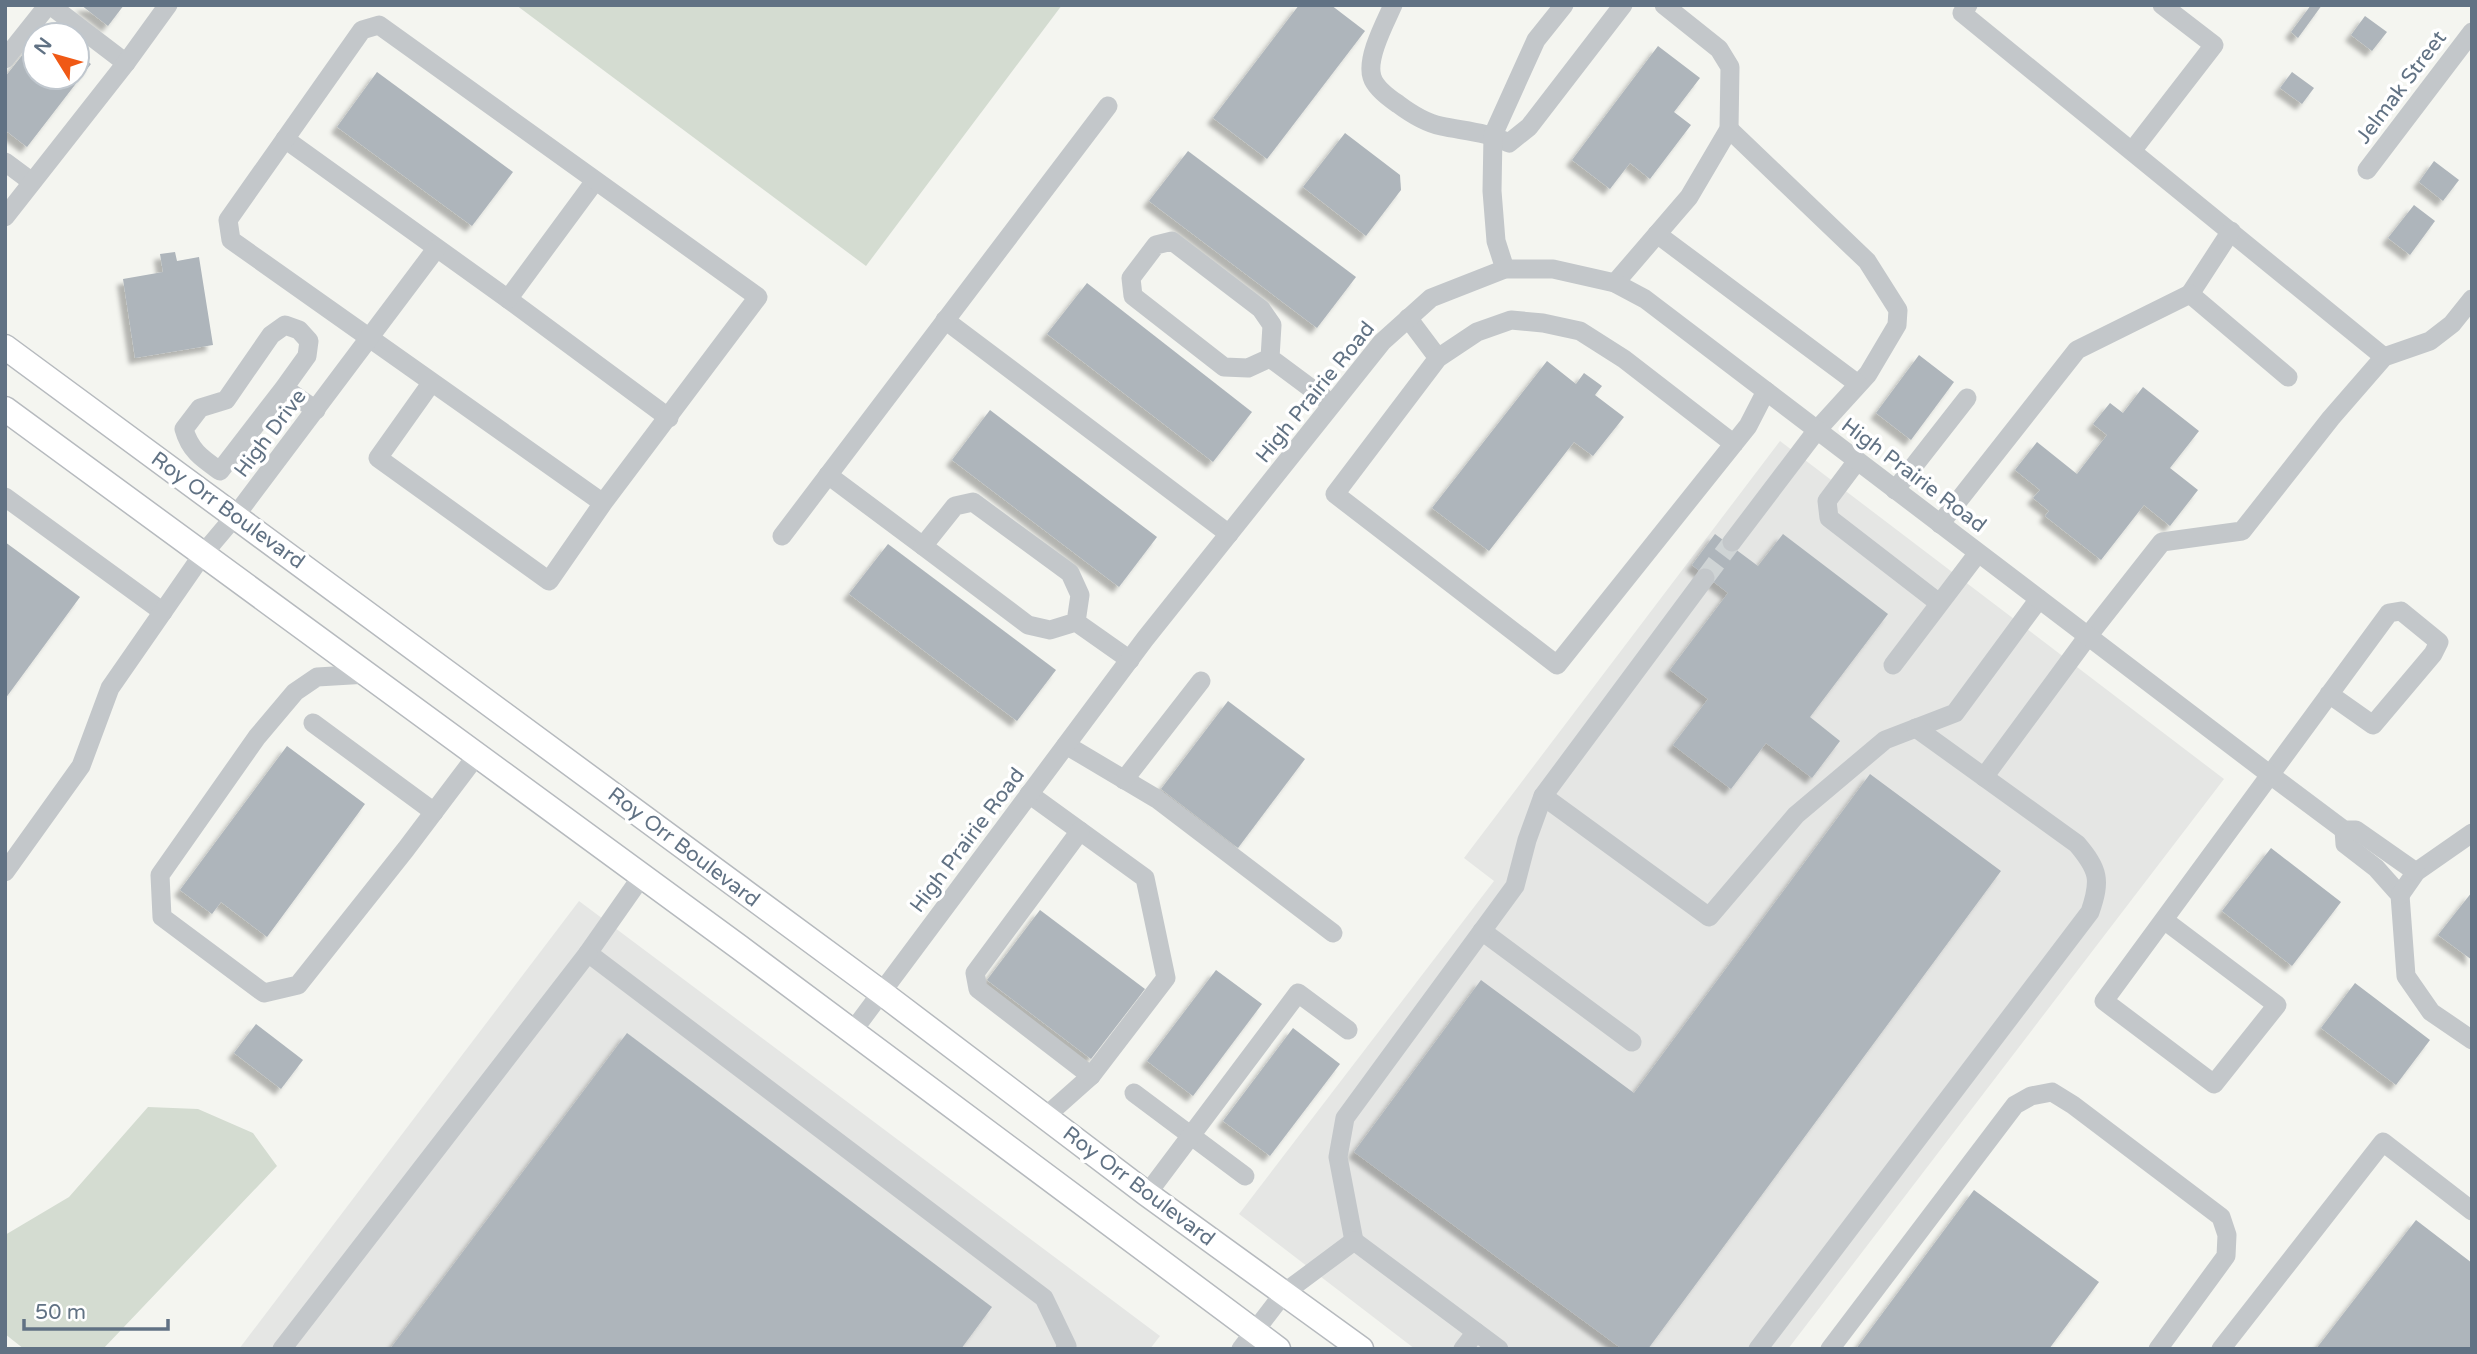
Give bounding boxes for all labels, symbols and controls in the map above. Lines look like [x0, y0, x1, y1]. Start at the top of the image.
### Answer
north arrow [21, 21, 91, 91]
street label: Jelmak Street [2351, 26, 2452, 149]
text: N [30, 34, 57, 59]
street label: High Prairie Road [1251, 317, 1380, 468]
street label: High Drive [229, 384, 312, 482]
street label: High Prairie Road [1836, 413, 1991, 538]
street label: Roy Orr Boulevard [146, 446, 309, 574]
street label: High Prairie Road [905, 763, 1030, 918]
street label: Roy Orr Boulevard [603, 782, 765, 913]
street label: Roy Orr Boulevard [1058, 1121, 1220, 1252]
scale bar [24, 1288, 168, 1332]
text: 50 m [35, 1300, 86, 1325]

